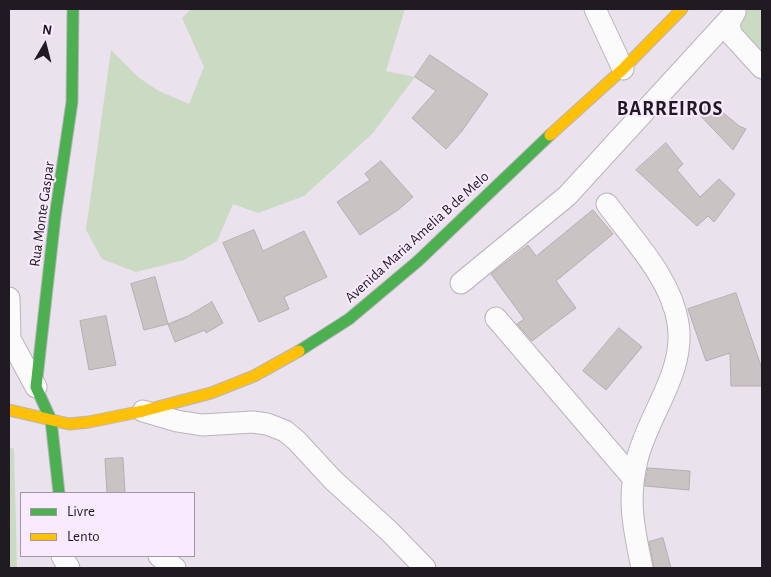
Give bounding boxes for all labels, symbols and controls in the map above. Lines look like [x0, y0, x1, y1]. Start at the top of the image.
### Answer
north arrow [20, 20, 70, 70]
text: N [41, 23, 53, 38]
district label: BARREIROS [616, 97, 724, 121]
street label: Rua Monte Gaspar [26, 160, 58, 268]
street label: Avenida Maria Amelia B de Melo [341, 168, 493, 306]
legend [20, 492, 195, 557]
text: Livre [67, 504, 95, 519]
text: Lento [67, 529, 100, 544]

